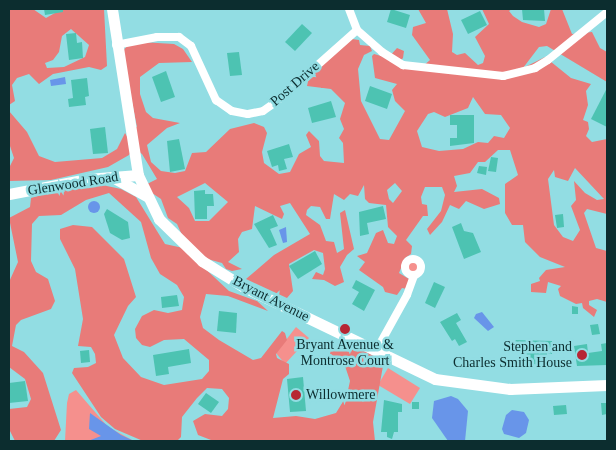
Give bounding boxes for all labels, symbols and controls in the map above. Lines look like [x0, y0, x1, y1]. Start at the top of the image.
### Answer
street label: Post Drive [267, 58, 323, 110]
street label: Glenwood Road [27, 169, 119, 199]
street label: Bryant Avenue [230, 272, 312, 326]
marker: Bryant Avenue & Montrose Court [339, 323, 351, 335]
place label: Bryant Avenue & Montrose Court [296, 337, 394, 370]
place label: Stephen and Charles Smith House [453, 339, 572, 372]
marker: Stephen and Charles Smith House [576, 349, 588, 361]
place label: Willowmere [306, 387, 375, 403]
marker: Willowmere [290, 389, 302, 401]

